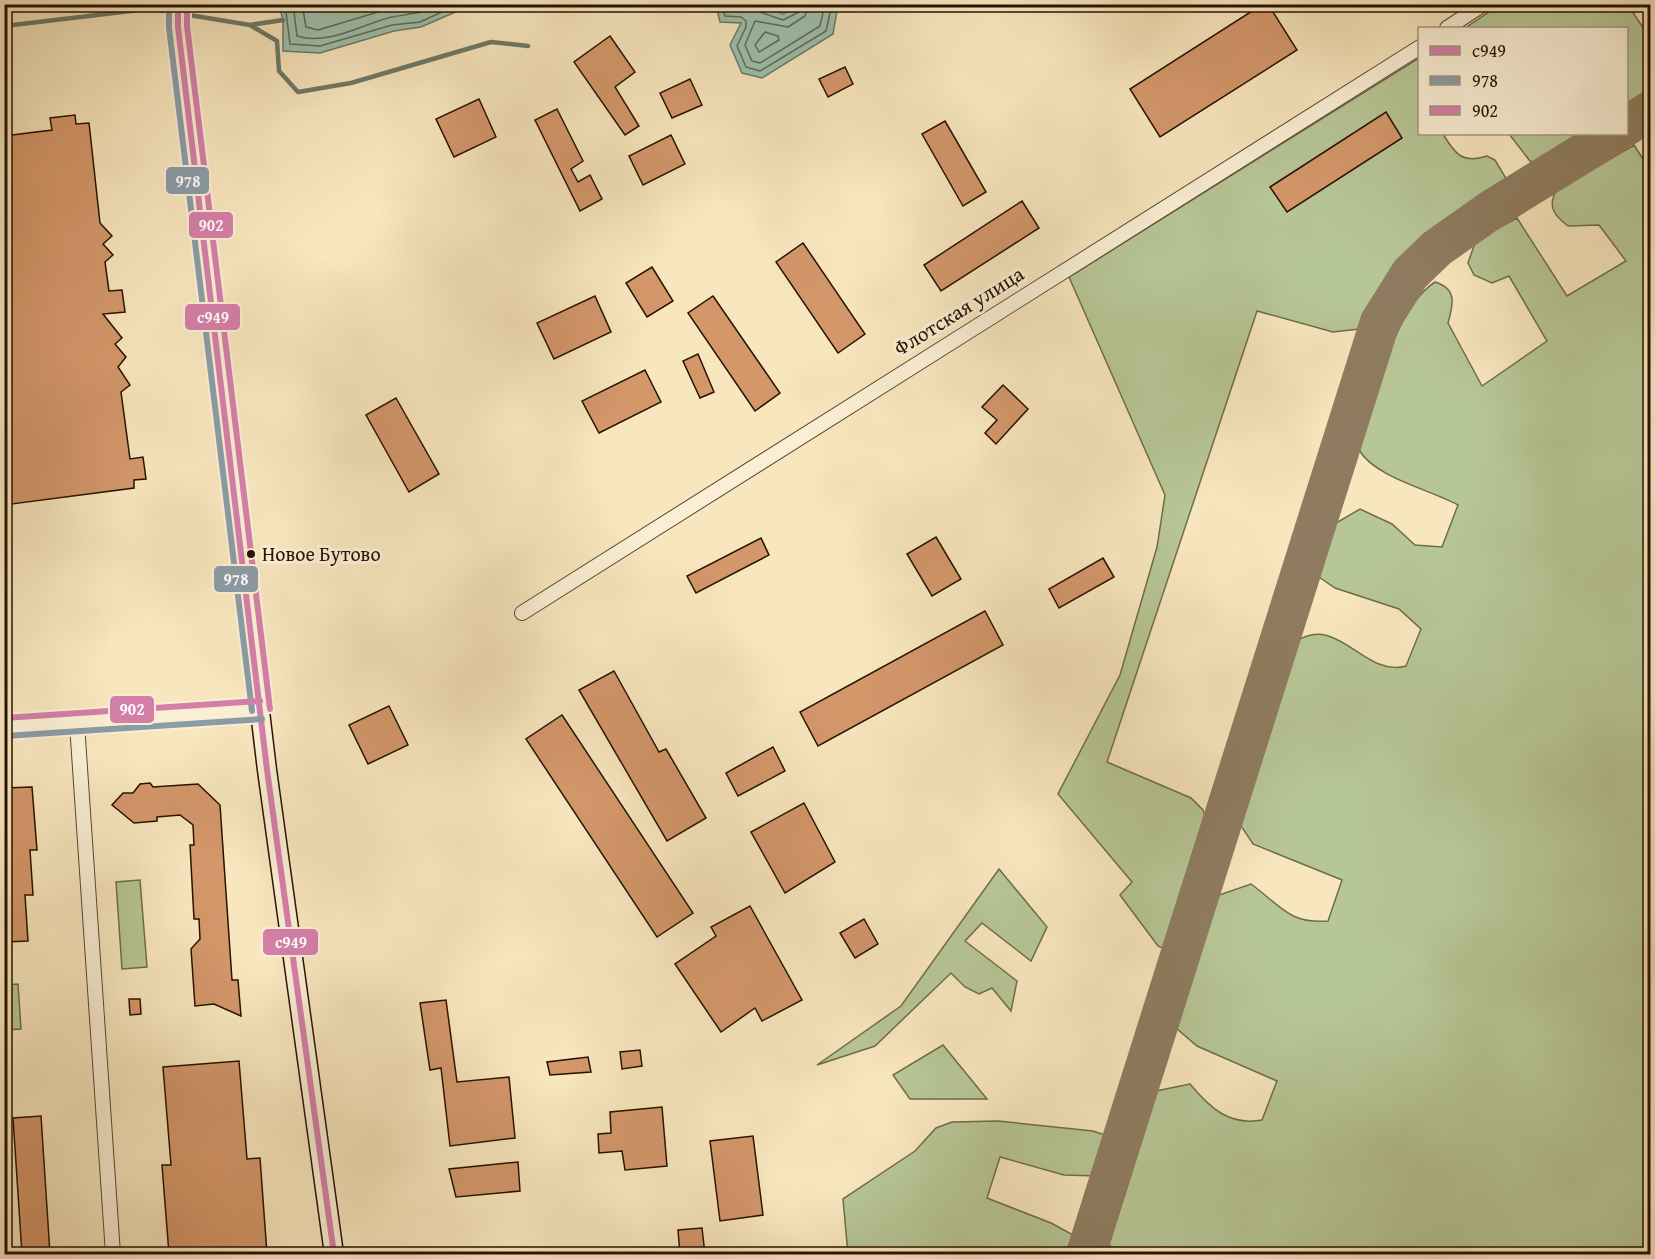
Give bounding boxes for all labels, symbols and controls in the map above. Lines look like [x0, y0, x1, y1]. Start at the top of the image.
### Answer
legend [1418, 27, 1628, 135]
text: с949 [1472, 37, 1506, 64]
text: 978 [1472, 67, 1498, 94]
text: 902 [1472, 97, 1498, 124]
line badge: 978 [165, 166, 210, 195]
text: 978 [176, 169, 200, 193]
line badge: 902 [188, 211, 234, 239]
text: 902 [199, 213, 223, 237]
street label: Флотская улица [888, 258, 1030, 363]
line badge: с949 [184, 303, 241, 331]
text: с949 [197, 305, 229, 329]
place label: Новое Бутово [262, 539, 381, 568]
marker: Новое Бутово [245, 548, 257, 560]
line badge: 978 [213, 565, 259, 593]
text: 978 [224, 567, 248, 591]
line badge: 902 [109, 695, 155, 724]
text: 902 [120, 697, 144, 721]
line badge: с949 [262, 928, 319, 956]
text: с949 [275, 930, 307, 954]

